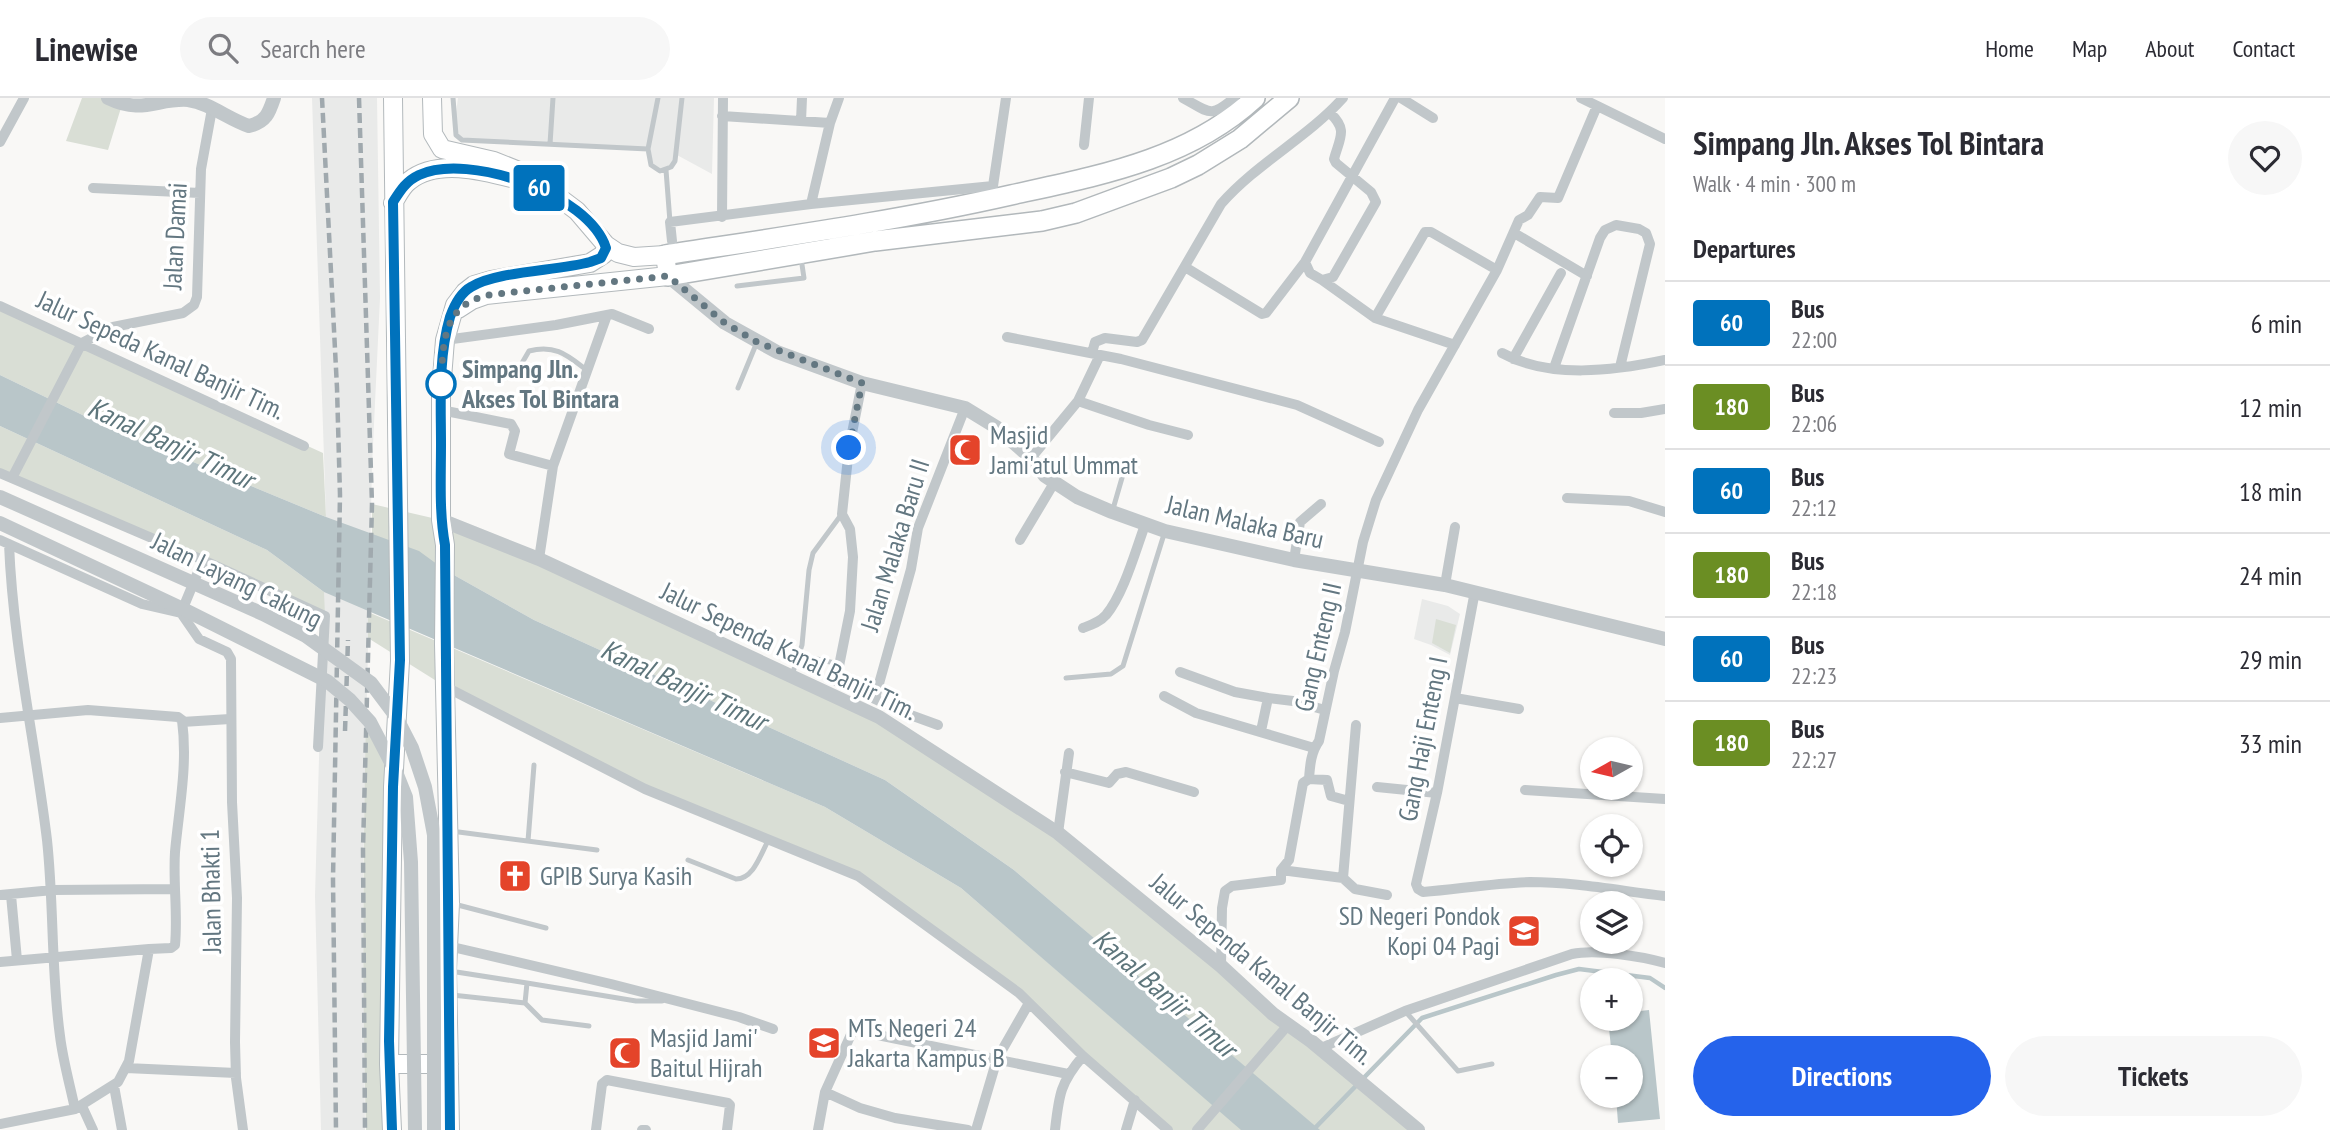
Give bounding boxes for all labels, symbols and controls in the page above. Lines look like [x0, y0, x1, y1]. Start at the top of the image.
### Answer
search box [180, 17, 670, 80]
text: Linewise [35, 27, 138, 70]
icon: search [204, 29, 242, 67]
text: Search here [260, 32, 366, 65]
text: Home [1985, 33, 2034, 64]
text: Map [2072, 33, 2107, 64]
text: About [2145, 33, 2194, 64]
text: Contact [2232, 33, 2295, 64]
text: Simpang Jln. Akses Tol Bintara [1693, 121, 2044, 164]
button: heart [2228, 121, 2302, 195]
line badge: 60 [508, 165, 570, 211]
text: Walk · 4 min · 300 m [1693, 169, 1856, 198]
text: 60 [528, 172, 550, 203]
street label: Jalan Damai [155, 182, 194, 291]
text: Departures [1693, 232, 1796, 265]
street label: Jalur Sepeda Kanal Banjir Tim. [31, 282, 290, 427]
text: Bus [1791, 292, 1824, 325]
text: 60 [1720, 307, 1743, 338]
text: 6 min [2251, 307, 2302, 340]
text: 22:00 [1791, 325, 1837, 354]
place label: Simpang Jln. Akses Tol Bintara [461, 352, 619, 415]
marker: Simpang Jln. Akses Tol Bintara [426, 369, 456, 399]
text: Bus [1791, 376, 1824, 409]
water label: Kanal Banjir Timur [82, 388, 264, 499]
text: 180 [1714, 391, 1749, 422]
text: 12 min [2239, 391, 2302, 424]
text: 22:06 [1791, 409, 1837, 438]
place label: Masjid Jami'atul Ummat [989, 418, 1138, 481]
your location [831, 430, 866, 465]
mosque icon: Masjid Jami'atul Ummat [946, 431, 984, 469]
street label: Jalan Malaka Baru II [852, 455, 936, 636]
text: Bus [1791, 460, 1824, 493]
text: 60 [1720, 475, 1743, 506]
text: 18 min [2239, 475, 2302, 508]
street label: Jalan Malaka Baru [1162, 487, 1327, 556]
text: 22:12 [1791, 493, 1837, 522]
street label: Jalan Layang Cakung [146, 524, 328, 635]
text: Bus [1791, 544, 1824, 577]
text: 180 [1714, 559, 1749, 590]
text: 24 min [2239, 559, 2302, 592]
street label: Jalur Sependa Kanal Banjir Tim. [655, 574, 923, 727]
text: 22:18 [1791, 577, 1837, 606]
street label: Gang Enteng II [1287, 579, 1348, 715]
text: Bus [1791, 628, 1824, 661]
water label: Kanal Banjir Timur [595, 630, 777, 741]
text: 60 [1720, 643, 1743, 674]
text: 29 min [2239, 643, 2302, 676]
street label: Gang Haji Enteng I [1390, 654, 1455, 824]
text: 22:23 [1791, 661, 1837, 690]
text: Bus [1791, 712, 1824, 745]
text: 180 [1714, 727, 1749, 758]
text: 33 min [2239, 727, 2302, 760]
north arrow [1580, 737, 1643, 800]
map controls [1580, 737, 1643, 1108]
text: 22:27 [1791, 745, 1837, 774]
button: locate [1580, 814, 1643, 877]
street label: Jalan Bhakti 1 [193, 829, 228, 954]
church icon: GPIB Surya Kasih [496, 857, 534, 895]
place label: GPIB Surya Kasih [540, 859, 692, 892]
street label: Jalur Sependa Kanal Banjir Tim. [1143, 865, 1381, 1072]
button: layers [1580, 891, 1643, 954]
place label: SD Negeri Pondok Kopi 04 Pagi [1339, 899, 1500, 962]
school or university icon: SD Negeri Pondok Kopi 04 Pagi [1505, 912, 1543, 950]
water label: Kanal Banjir Timur [1086, 920, 1248, 1068]
button: + [1580, 968, 1643, 1031]
place label: MTs Negeri 24 Jakarta Kampus B [847, 1011, 1005, 1074]
place label: Masjid Jami' Baitul Hijrah [650, 1021, 762, 1084]
school or university icon: MTs Negeri 24 Jakarta Kampus B [805, 1024, 843, 1062]
mosque icon: Masjid Jami' Baitul Hijrah [606, 1034, 644, 1072]
button: Directions [1693, 1036, 1991, 1116]
button: Tickets [2005, 1036, 2302, 1116]
button: − [1580, 1045, 1643, 1108]

